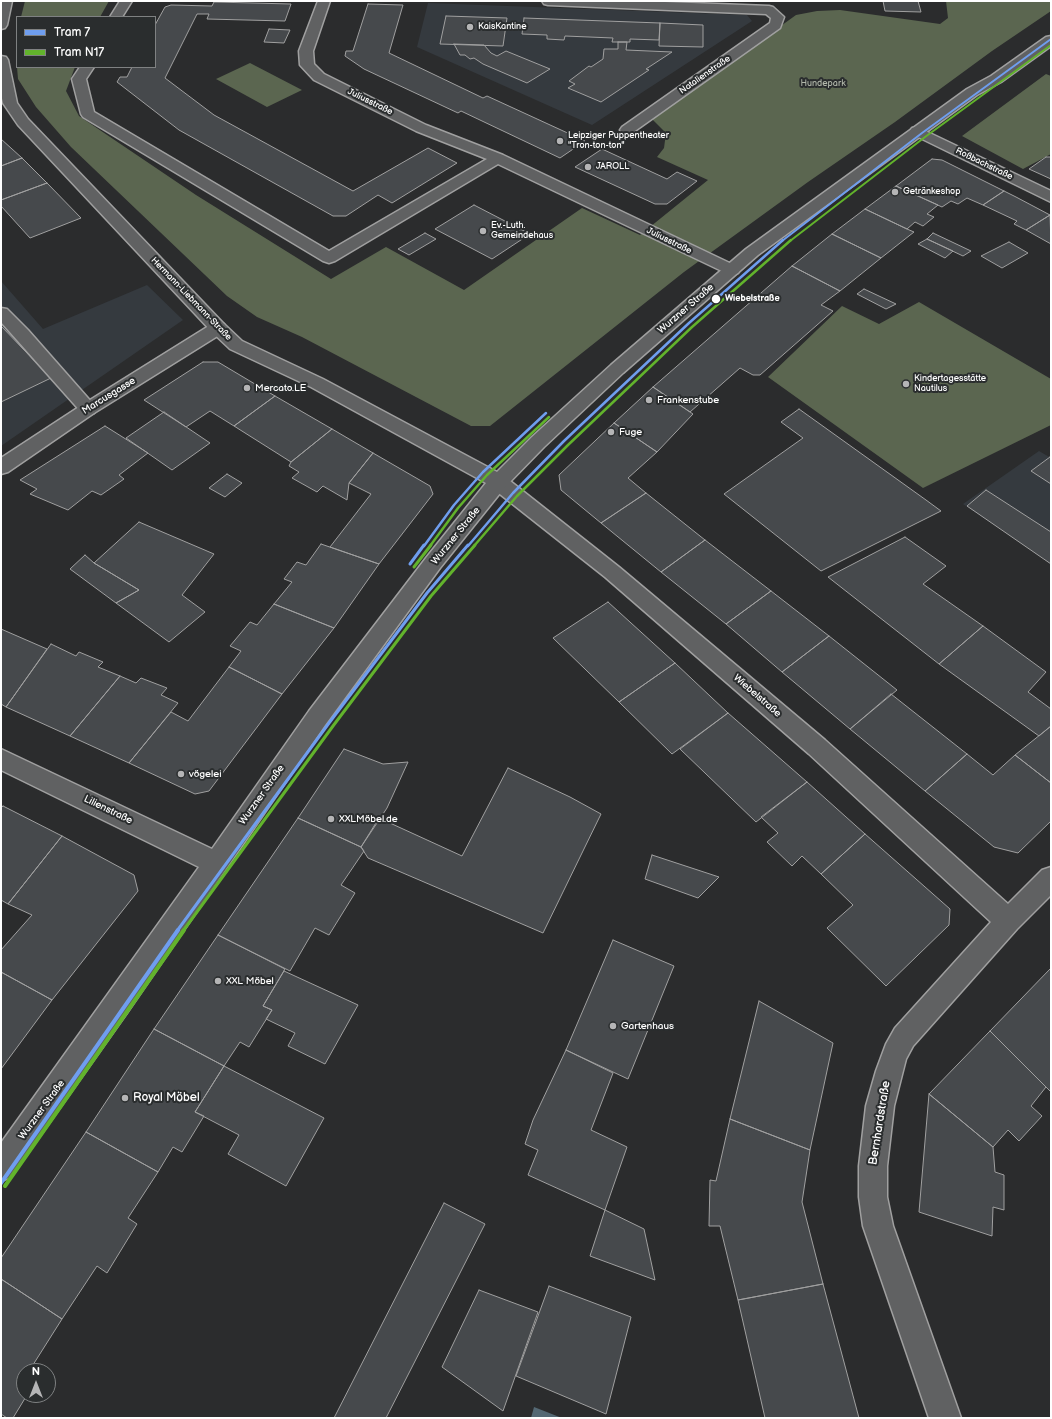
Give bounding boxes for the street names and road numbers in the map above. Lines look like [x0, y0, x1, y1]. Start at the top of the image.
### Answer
street label: Natalienstraße [677, 53, 733, 97]
street label: Juliusstraße [346, 86, 394, 118]
street label: Roßbachstraße [954, 146, 1014, 182]
street label: Juliusstraße [645, 225, 693, 257]
street label: Hermann-Liebmann-Straße [148, 255, 234, 343]
street label: Wurzner Straße [655, 281, 717, 337]
street label: Marcusgasse [80, 375, 138, 417]
street label: Wurzner Straße [429, 505, 483, 567]
street label: Wiebelstraße [731, 672, 783, 720]
street label: Wurzner Straße [237, 763, 287, 827]
street label: Lilienstraße [82, 793, 134, 827]
street label: Wurzner Straße [16, 1078, 68, 1142]
street label: Bernhardstraße [866, 1080, 894, 1166]

